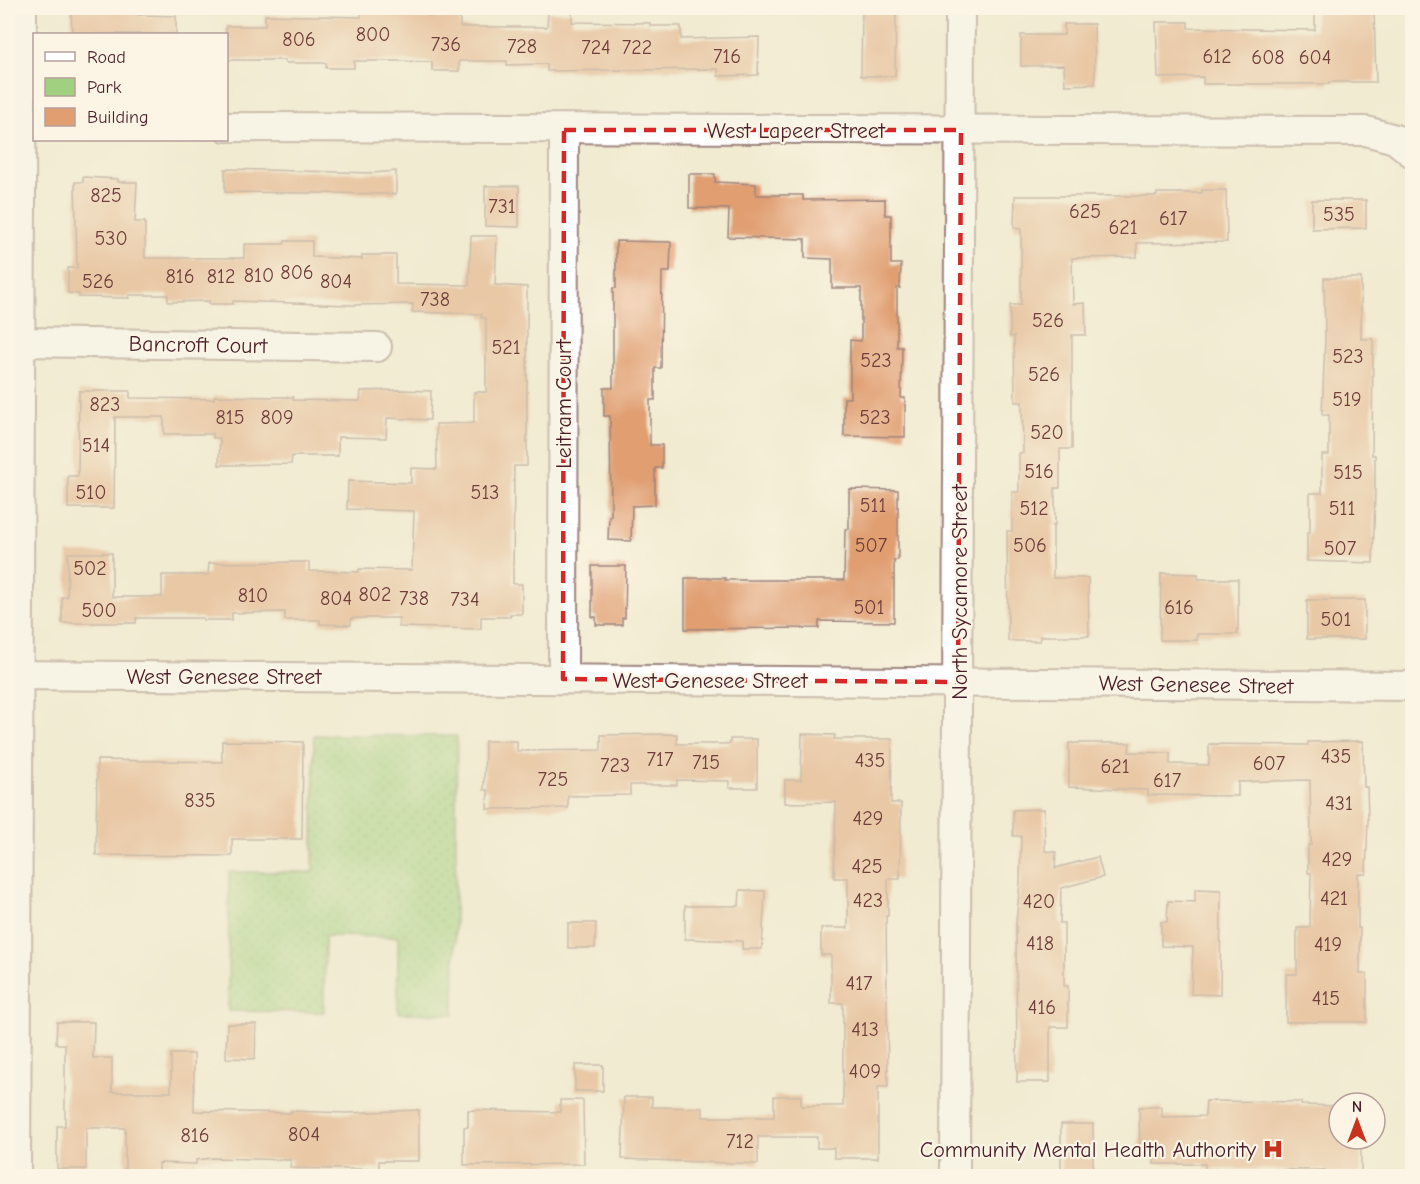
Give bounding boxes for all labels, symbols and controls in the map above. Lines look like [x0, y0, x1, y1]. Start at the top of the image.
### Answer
house number: 800 [356, 23, 390, 46]
house number: 806 [282, 28, 316, 51]
legend [33, 33, 228, 141]
house number: 736 [431, 33, 461, 56]
house number: 728 [507, 35, 537, 58]
house number: 724 [581, 36, 611, 59]
house number: 722 [622, 36, 652, 59]
house number: 716 [713, 45, 741, 68]
house number: 612 [1202, 45, 1232, 68]
house number: 608 [1251, 46, 1285, 69]
house number: 604 [1299, 46, 1331, 69]
text: Road [87, 47, 126, 68]
text: Park [87, 77, 122, 98]
text: Building [87, 107, 149, 128]
street label: West Lapeer Street [707, 118, 886, 144]
house number: 825 [90, 184, 122, 207]
house number: 731 [488, 195, 516, 218]
house number: 625 [1069, 200, 1101, 223]
house number: 535 [1323, 203, 1355, 226]
house number: 617 [1159, 207, 1188, 230]
house number: 621 [1108, 216, 1138, 239]
house number: 530 [94, 227, 128, 250]
house number: 806 [280, 261, 314, 284]
house number: 810 [244, 264, 274, 287]
house number: 816 [165, 265, 195, 288]
house number: 812 [207, 265, 235, 288]
house number: 526 [82, 270, 114, 293]
house number: 804 [320, 270, 352, 293]
house number: 738 [420, 288, 450, 311]
house number: 526 [1032, 309, 1064, 332]
street label: Bancroft Court [128, 331, 268, 359]
house number: 521 [491, 336, 521, 359]
street label: Leitram Court [551, 339, 577, 469]
house number: 523 [1332, 345, 1364, 368]
house number: 523 [860, 349, 892, 372]
house number: 526 [1028, 363, 1060, 386]
house number: 519 [1332, 388, 1362, 411]
house number: 823 [90, 393, 120, 416]
house number: 815 [215, 406, 245, 429]
house number: 809 [260, 406, 294, 429]
house number: 523 [859, 406, 891, 429]
house number: 520 [1030, 421, 1064, 444]
house number: 514 [82, 434, 110, 457]
house number: 516 [1024, 460, 1054, 483]
house number: 515 [1333, 461, 1363, 484]
house number: 510 [76, 481, 106, 504]
house number: 513 [471, 481, 499, 504]
street label: North Sycamore Street [947, 484, 973, 700]
house number: 511 [860, 494, 886, 517]
house number: 512 [1019, 497, 1049, 520]
house number: 511 [1329, 497, 1355, 520]
house number: 507 [855, 534, 888, 557]
house number: 506 [1013, 534, 1047, 557]
house number: 507 [1324, 537, 1357, 560]
house number: 502 [73, 557, 107, 580]
house number: 802 [359, 583, 391, 606]
house number: 810 [238, 584, 268, 607]
house number: 804 [320, 587, 352, 610]
house number: 738 [399, 587, 429, 610]
house number: 734 [450, 588, 480, 611]
house number: 501 [854, 596, 884, 619]
house number: 616 [1164, 596, 1194, 619]
house number: 500 [81, 599, 117, 622]
house number: 501 [1321, 608, 1351, 631]
street label: West Genesee Street [127, 664, 322, 690]
street label: West Genesee Street [613, 668, 808, 694]
street label: West Genesee Street [1098, 670, 1294, 700]
house number: 435 [1321, 745, 1351, 768]
house number: 717 [647, 748, 674, 771]
house number: 435 [855, 749, 885, 772]
house number: 715 [692, 751, 720, 774]
house number: 607 [1253, 752, 1286, 775]
house number: 723 [600, 754, 630, 777]
house number: 621 [1100, 755, 1130, 778]
house number: 725 [538, 768, 568, 791]
house number: 617 [1153, 769, 1182, 792]
house number: 835 [184, 789, 216, 812]
house number: 431 [1325, 792, 1353, 815]
house number: 429 [853, 807, 883, 830]
house number: 429 [1322, 848, 1352, 871]
house number: 425 [852, 855, 882, 878]
house number: 421 [1320, 887, 1348, 910]
house number: 423 [853, 889, 883, 912]
house number: 420 [1023, 890, 1055, 913]
house number: 418 [1026, 932, 1054, 955]
house number: 419 [1314, 933, 1342, 956]
house number: 417 [845, 972, 873, 995]
house number: 415 [1312, 987, 1340, 1010]
house number: 416 [1028, 996, 1056, 1019]
house number: 413 [851, 1018, 879, 1041]
house number: 409 [849, 1060, 881, 1083]
north arrow [1327, 1091, 1387, 1151]
text: N [1352, 1098, 1362, 1116]
house number: 804 [288, 1123, 320, 1146]
house number: 816 [180, 1124, 210, 1147]
house number: 712 [726, 1130, 754, 1153]
place label: Community Mental Health Authority [920, 1137, 1256, 1163]
hospital icon: Community Mental Health Authority [1261, 1137, 1285, 1161]

